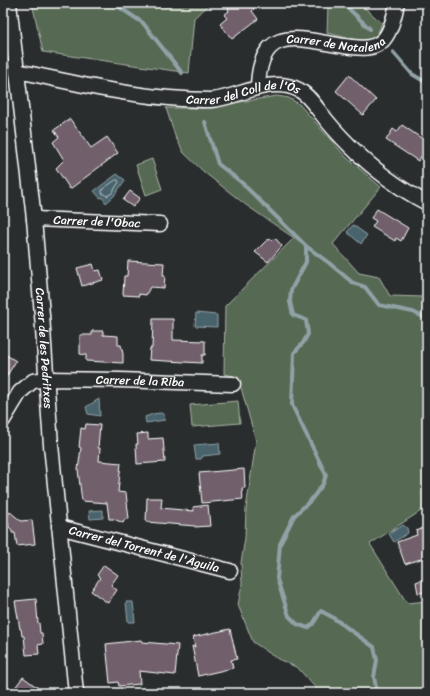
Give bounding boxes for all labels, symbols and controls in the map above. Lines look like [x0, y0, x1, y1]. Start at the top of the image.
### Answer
street label: Carrer de Notalena [286, 28, 391, 59]
street label: Carrer del Coll de l'Ós [186, 74, 305, 111]
street label: Carrer de l'Obac [53, 209, 141, 234]
street label: Carrer de les Pedritxes [29, 287, 59, 410]
street label: Carrer de la Riba [96, 369, 185, 393]
street label: Carrer del Torrent de l'Àguila [67, 519, 222, 579]

